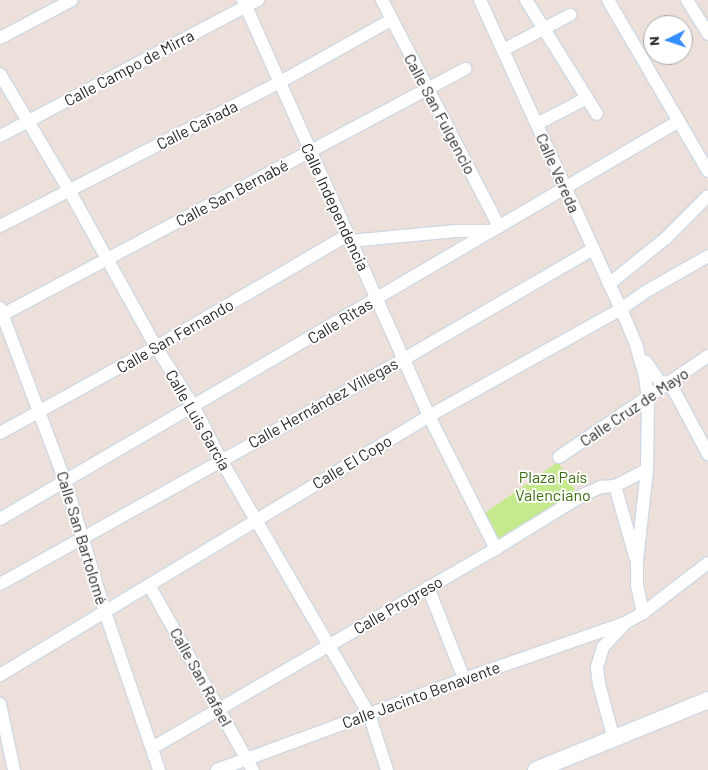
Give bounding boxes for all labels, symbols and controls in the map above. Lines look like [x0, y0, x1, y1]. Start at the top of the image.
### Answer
north arrow [643, 15, 693, 65]
street label: Calle Campo de Mirra [61, 26, 197, 110]
text: N [645, 36, 662, 46]
street label: Calle San Fulgencio [400, 50, 480, 178]
street label: Calle Cañada [153, 96, 241, 154]
street label: Calle Vereda [532, 130, 584, 216]
street label: Calle Independencia [297, 140, 373, 274]
street label: Calle San Bernabé [173, 155, 291, 231]
street label: Calle Ritas [304, 294, 376, 348]
street label: Calle San Fernando [113, 295, 237, 377]
street label: Calle Hernández Villegas [245, 354, 401, 452]
street label: Calle Cruz de Mayo [576, 364, 692, 450]
street label: Calle Luis García [161, 366, 235, 474]
street label: Calle El Copo [309, 431, 395, 493]
park label: Plaza País Valenciano [515, 467, 591, 505]
street label: Calle San Bartolomé [53, 469, 111, 607]
street label: Calle Progreso [350, 572, 446, 638]
street label: Calle San Rafael [166, 624, 236, 730]
street label: Calle Jacinto Benavente [339, 657, 503, 733]

